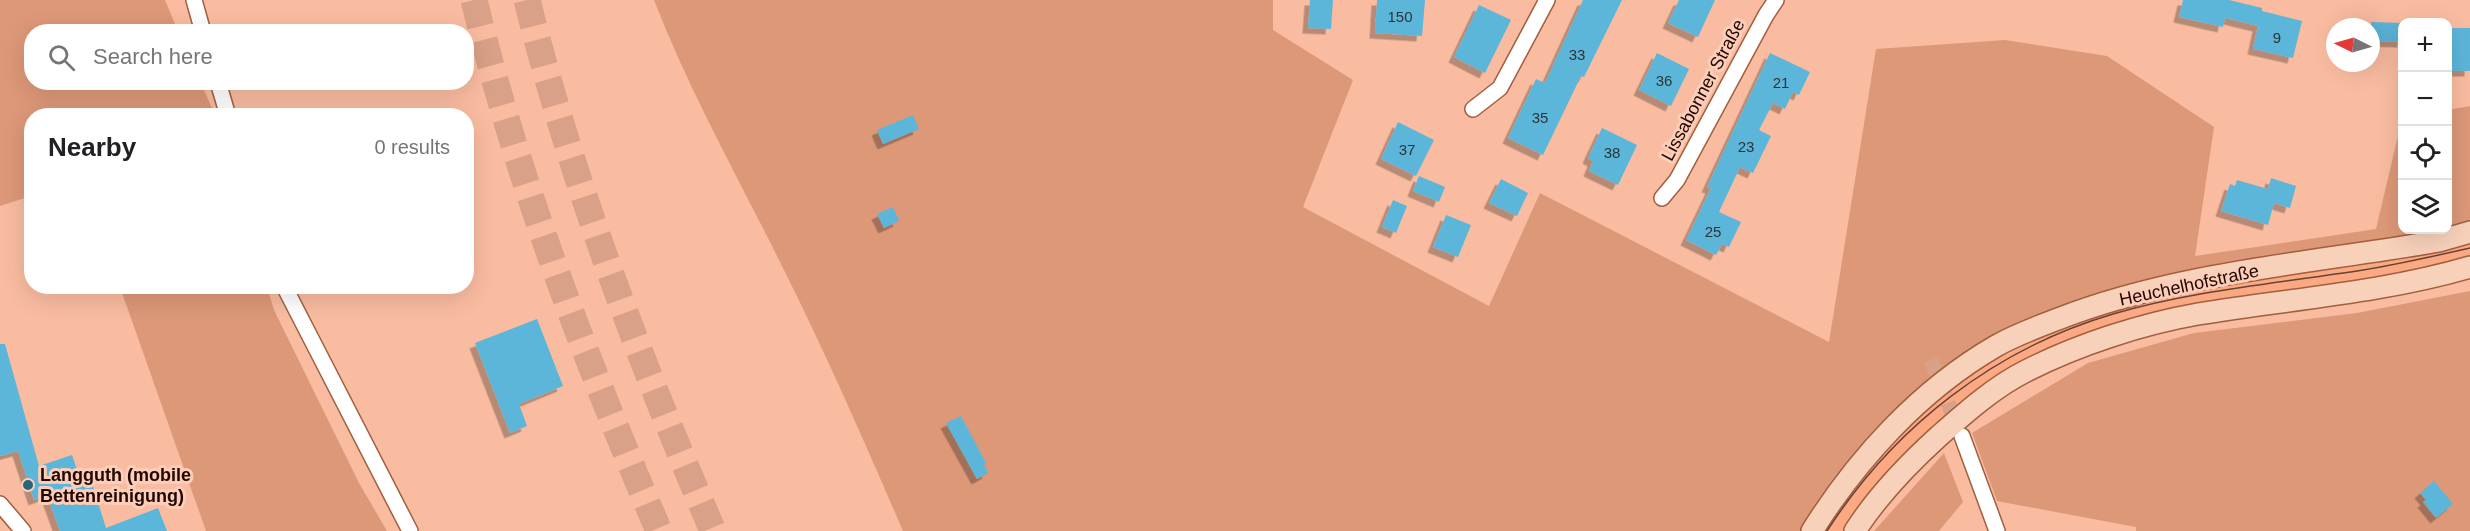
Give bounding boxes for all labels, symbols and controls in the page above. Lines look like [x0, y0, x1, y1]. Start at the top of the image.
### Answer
house number: 150 [1387, 8, 1413, 25]
street label: Lissabonner Straße [1657, 16, 1749, 164]
north arrow [2326, 18, 2380, 72]
map controls [2398, 18, 2452, 234]
button: + [2398, 18, 2452, 72]
search box [24, 24, 474, 90]
house number: 9 [2273, 29, 2281, 46]
icon: search [45, 41, 78, 74]
text: Search here [93, 44, 213, 69]
house number: 33 [1569, 46, 1585, 63]
house number: 36 [1656, 72, 1672, 89]
button: − [2398, 72, 2452, 126]
house number: 21 [1773, 74, 1789, 91]
house number: 35 [1532, 109, 1548, 126]
button: locate [2398, 126, 2452, 180]
text: Nearby [48, 132, 136, 162]
text: 0 results [374, 136, 450, 158]
house number: 23 [1738, 138, 1754, 155]
house number: 37 [1399, 141, 1415, 158]
house number: 38 [1604, 144, 1620, 161]
button: layers [2398, 180, 2452, 234]
house number: 25 [1705, 223, 1721, 240]
street label: Heuchelhofstraße [2117, 260, 2261, 310]
place label: Langguth (mobile Bettenreinigung) [40, 465, 191, 506]
marker: Langguth (mobile Bettenreinigung) [21, 478, 35, 492]

